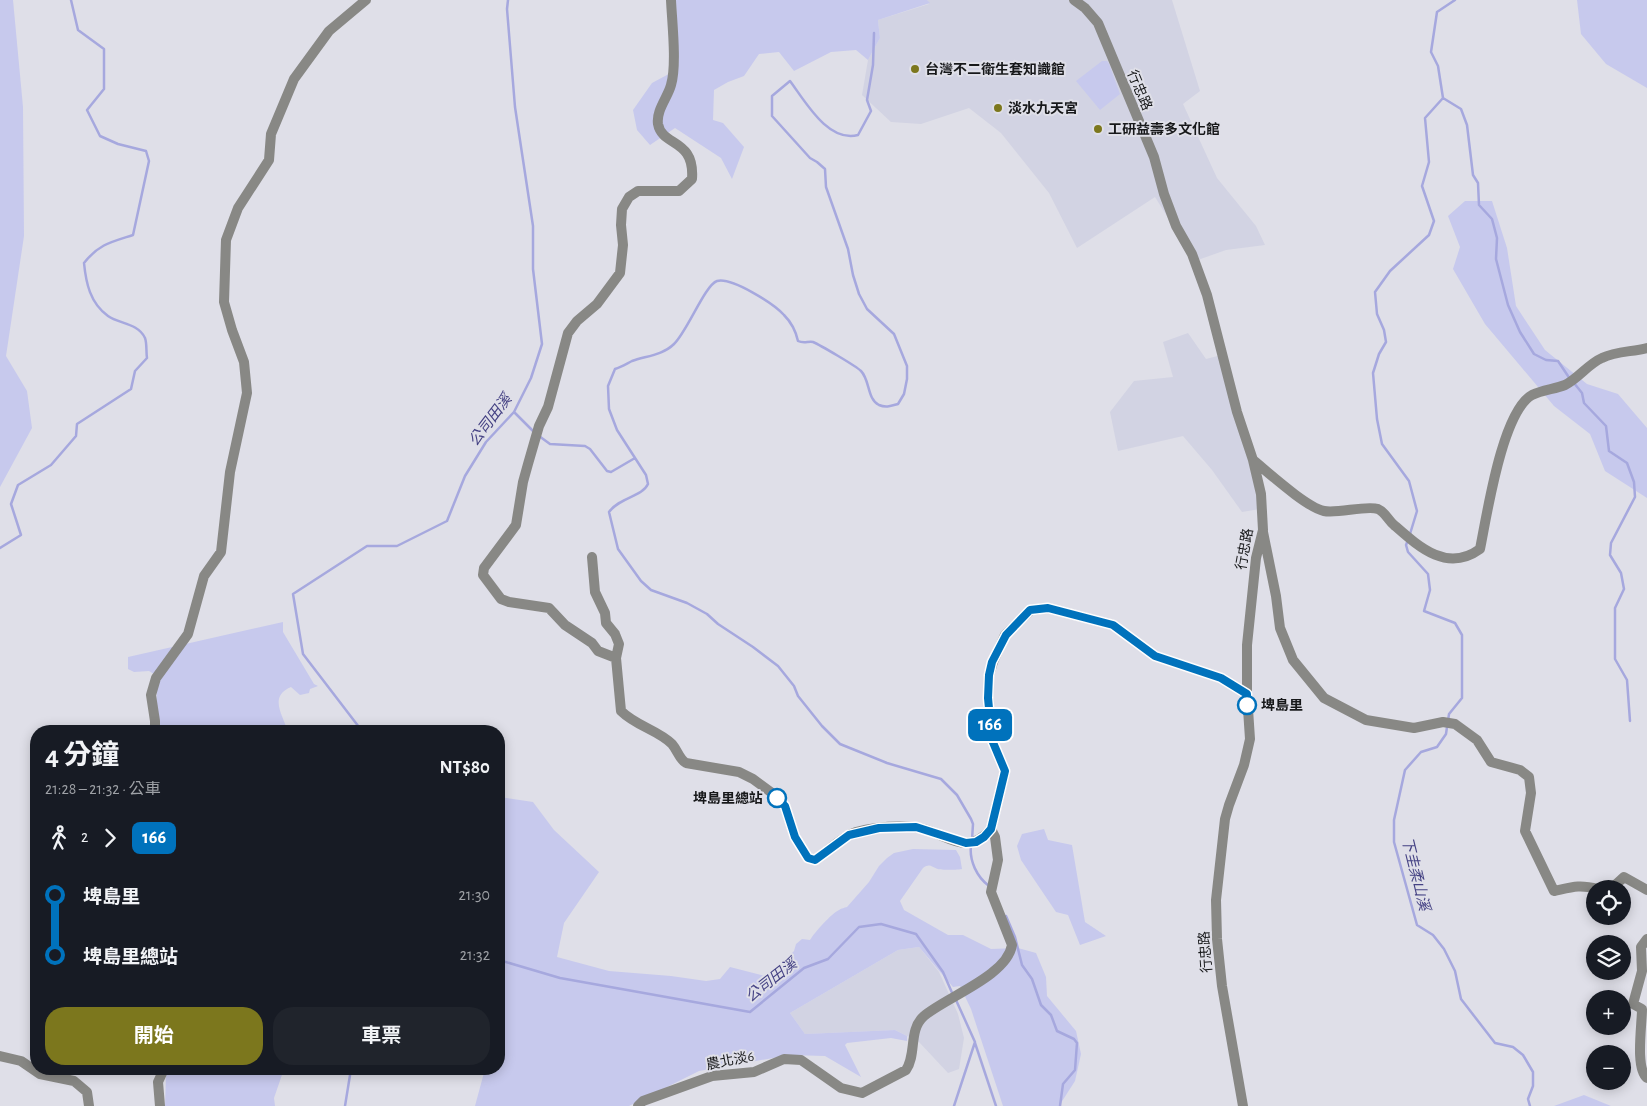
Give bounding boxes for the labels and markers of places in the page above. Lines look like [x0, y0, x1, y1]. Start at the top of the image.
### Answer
place label: 台灣不二衛生套知識館 [925, 61, 1065, 77]
marker: 台灣不二衛生套知識館 [909, 63, 921, 75]
place label: 淡水九天宮 [1008, 100, 1078, 116]
marker: 淡水九天宮 [992, 102, 1004, 114]
place label: 工研益壽多文化館 [1108, 121, 1220, 137]
marker: 工研益壽多文化館 [1092, 123, 1104, 135]
marker: 埤島里 [1237, 695, 1257, 715]
place label: 埤島里 [1261, 697, 1303, 713]
marker: 埤島里總站 [767, 788, 787, 808]
place label: 埤島里總站 [693, 790, 763, 806]

